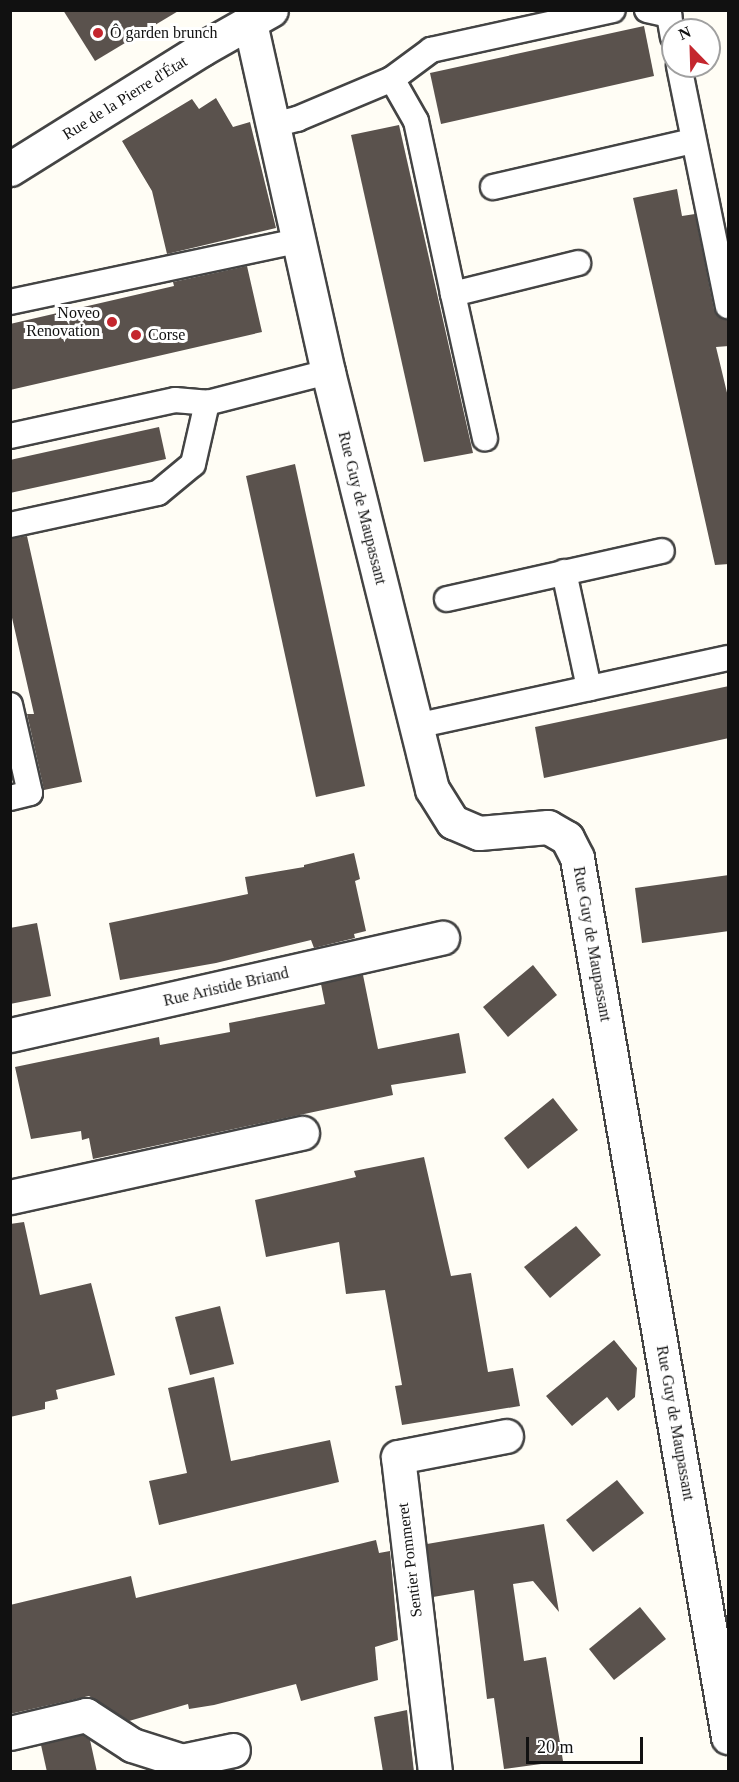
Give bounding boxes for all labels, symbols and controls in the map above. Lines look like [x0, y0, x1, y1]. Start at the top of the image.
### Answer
north arrow [661, 18, 721, 78]
place label: Ô garden brunch [110, 23, 218, 43]
text: N [676, 23, 693, 43]
marker: Ô garden brunch [91, 26, 105, 40]
street label: Rue de la Pierre d'État [59, 52, 191, 144]
place label: Noveo Renovation [26, 303, 100, 341]
marker: Noveo Renovation [105, 315, 119, 329]
place label: Corse [148, 325, 185, 345]
marker: Corse [129, 328, 143, 342]
street label: Rue Guy de Maupassant [334, 430, 390, 586]
street label: Rue Guy de Maupassant [569, 865, 615, 1023]
street label: Rue Aristide Briand [161, 963, 291, 1011]
street label: Rue Guy de Maupassant [652, 1344, 698, 1502]
street label: Sentier Pommeret [393, 1502, 427, 1618]
scale bar [529, 1725, 646, 1763]
text: 20 m [537, 1737, 574, 1757]

